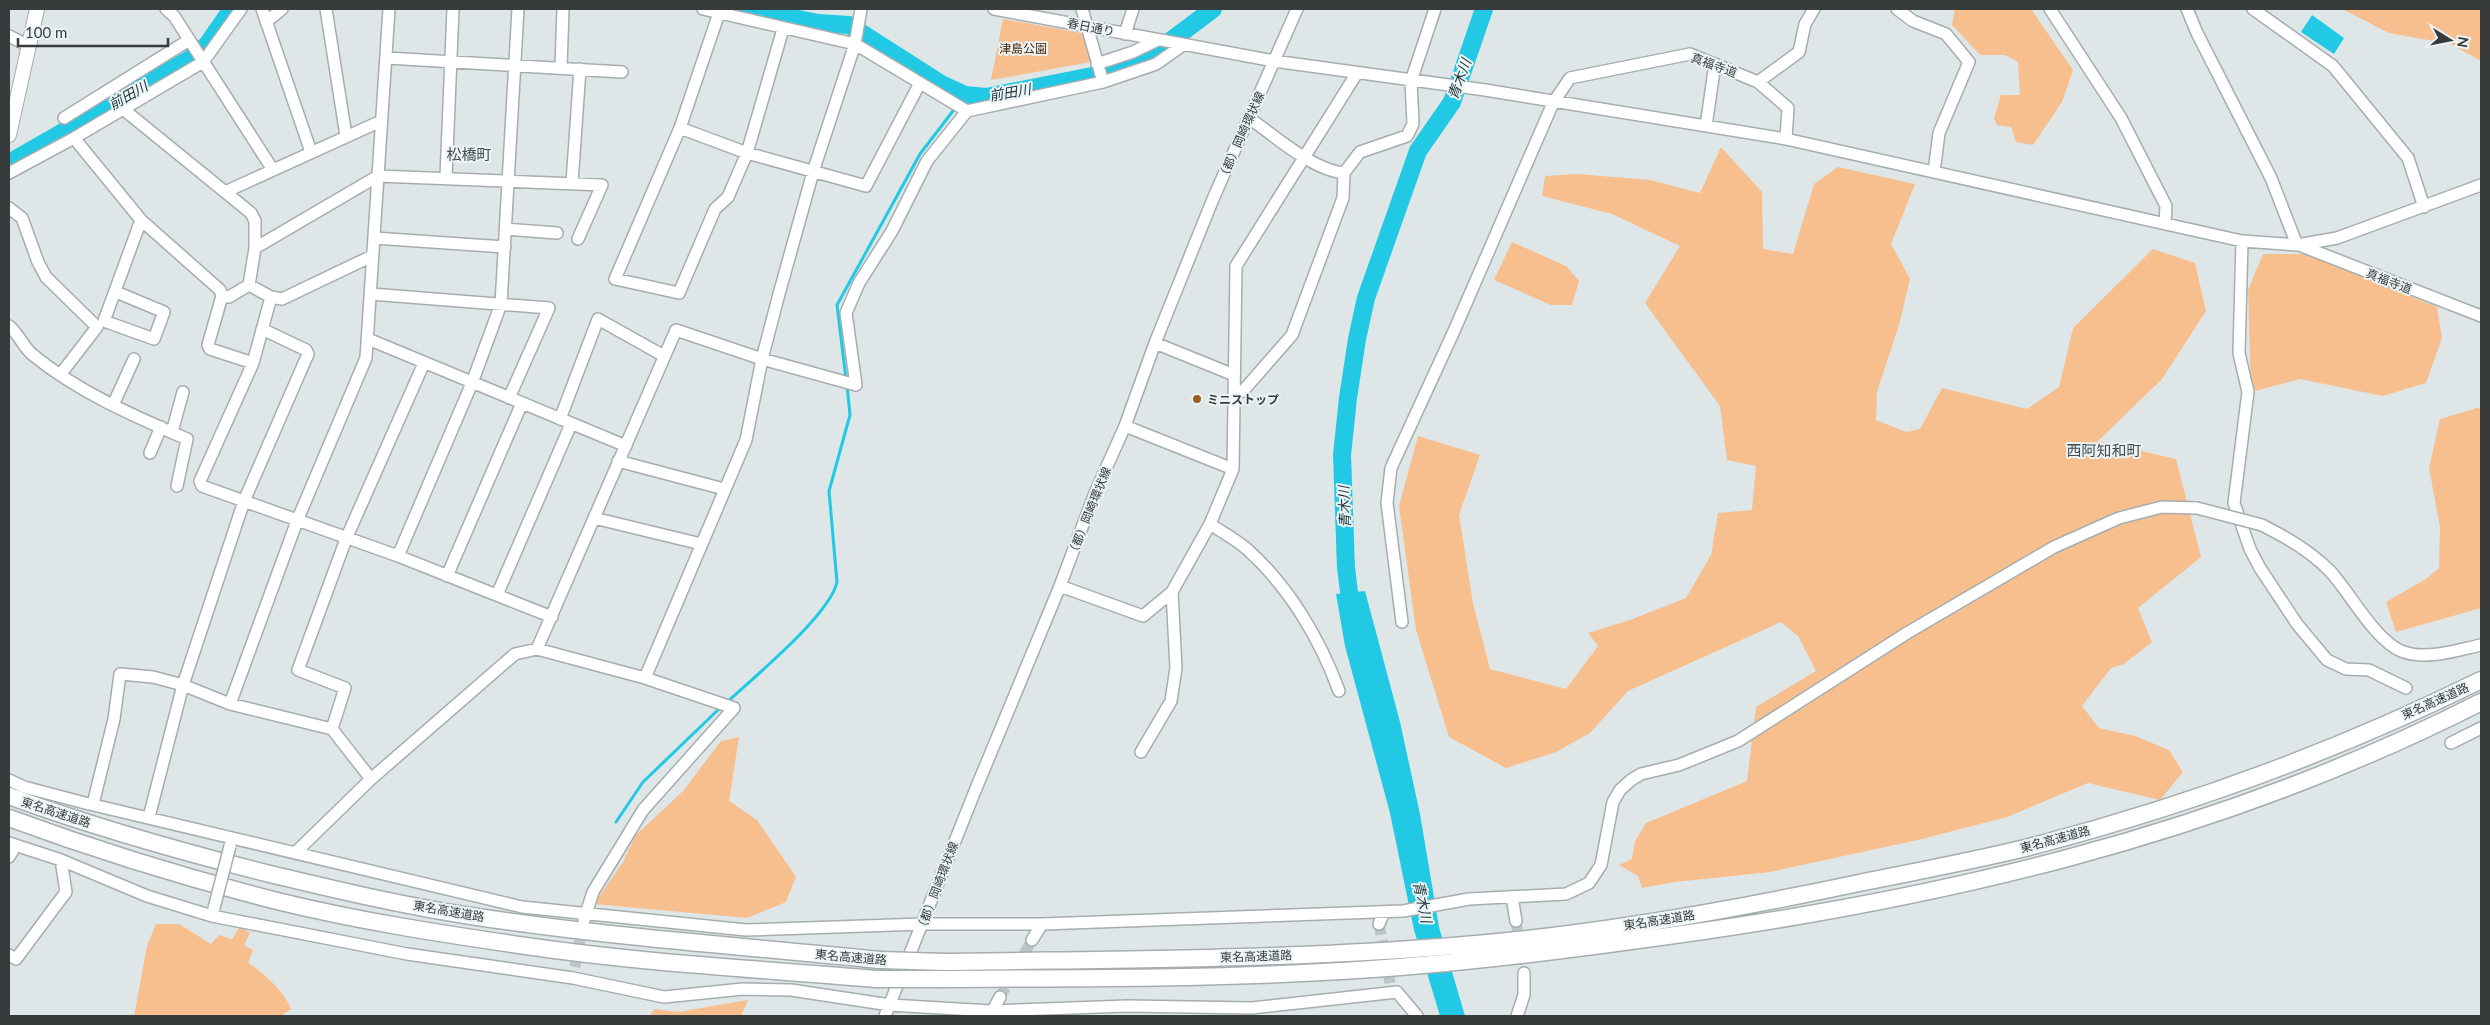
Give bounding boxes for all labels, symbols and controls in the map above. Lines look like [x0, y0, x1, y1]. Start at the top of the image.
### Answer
scale bar [18, 15, 168, 47]
street label: 春日通り [1066, 15, 1116, 39]
north arrow [2425, 15, 2475, 65]
text: 100 m [25, 23, 67, 41]
text: N [2454, 36, 2473, 49]
park label: 津島公園 [999, 41, 1047, 56]
street label: 真福寺道 [1689, 50, 1739, 80]
water label: 青木川 [1444, 54, 1475, 102]
water label: 前田川 [106, 76, 152, 113]
water label: 前田川 [988, 80, 1034, 104]
street label: （都）岡崎環状線 [1215, 89, 1267, 183]
district label: 松橋町 [446, 145, 492, 163]
street label: 真福寺道 [2364, 265, 2414, 297]
place label: ミニストップ [1207, 392, 1279, 407]
marker: ミニストップ [1191, 393, 1203, 405]
district label: 西阿知和町 [2066, 441, 2142, 459]
street label: （都）岡崎環状線 [1064, 465, 1114, 559]
water label: 青木川 [1335, 484, 1353, 528]
street label: 東名高速道路 [2399, 680, 2471, 722]
street label: 東名高速道路 [19, 794, 93, 830]
street label: 東名高速道路 [2018, 822, 2092, 856]
street label: （都）岡崎環状線 [913, 839, 961, 935]
water label: 青木川 [1410, 880, 1436, 926]
street label: 東名高速道路 [412, 897, 486, 925]
street label: 東名高速道路 [1622, 907, 1696, 933]
street label: 東名高速道路 [814, 946, 888, 968]
street label: 東名高速道路 [1220, 947, 1292, 965]

